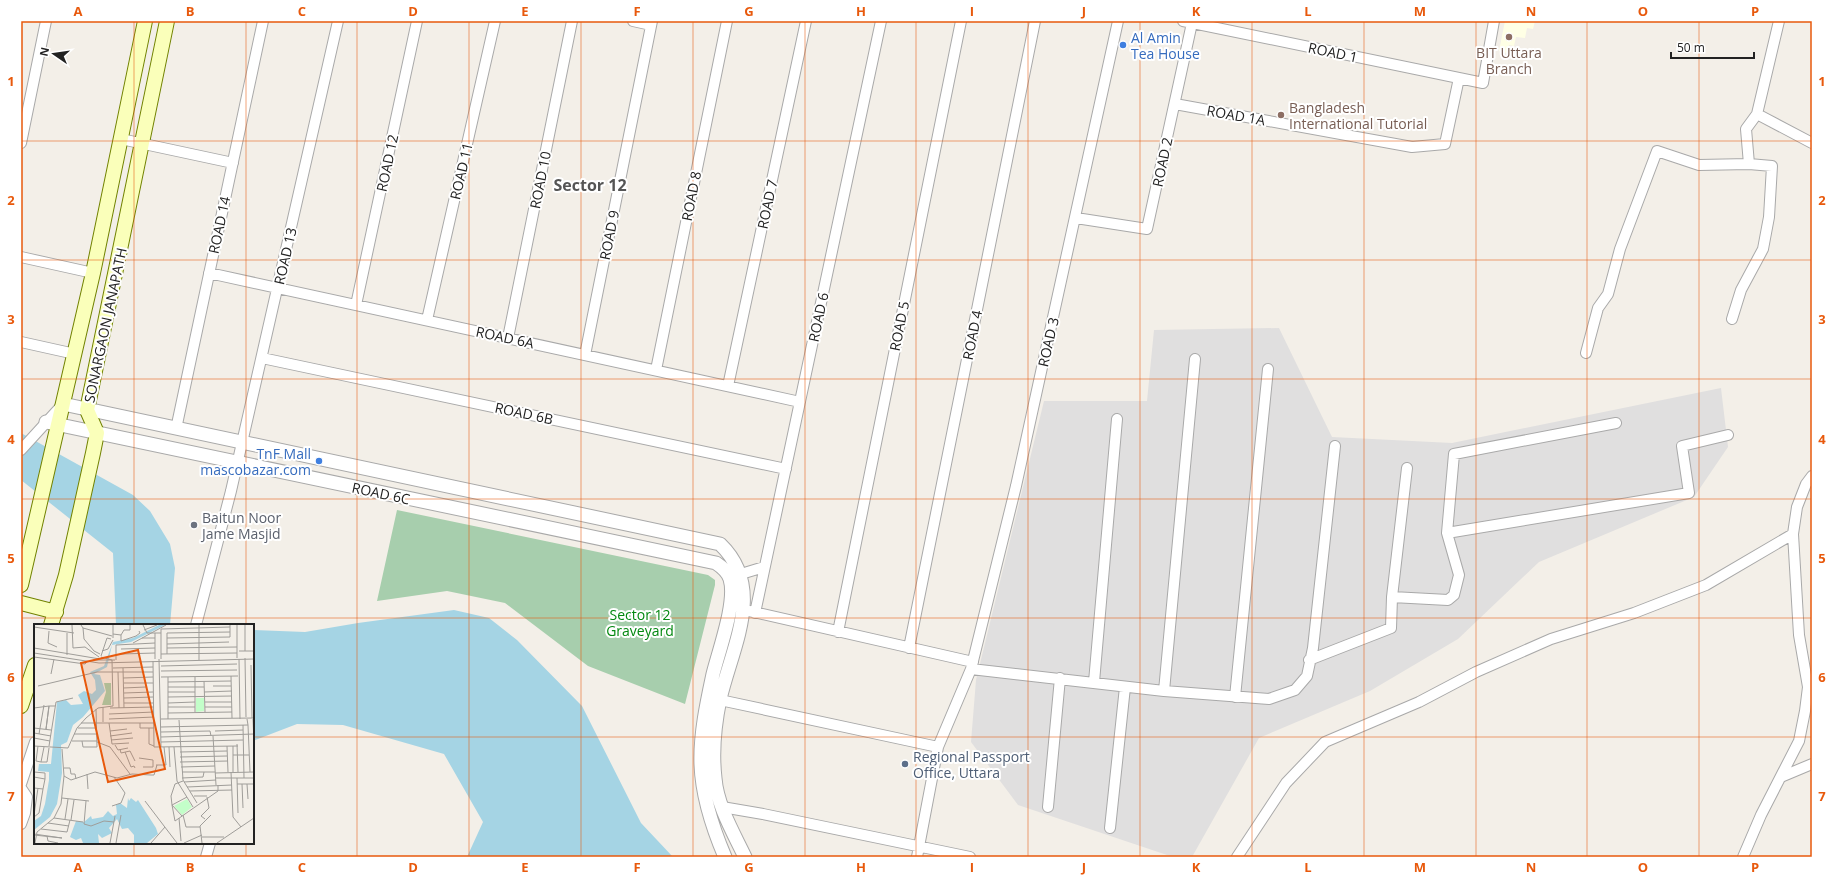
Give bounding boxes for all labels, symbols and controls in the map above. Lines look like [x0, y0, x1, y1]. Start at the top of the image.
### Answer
text: A [74, 2, 83, 20]
text: B [186, 2, 195, 20]
text: C [298, 2, 306, 20]
text: D [408, 2, 418, 20]
text: E [521, 2, 529, 20]
text: F [633, 2, 641, 20]
text: G [744, 2, 754, 20]
text: H [856, 2, 866, 20]
text: I [970, 2, 974, 20]
text: J [1081, 2, 1086, 20]
text: K [1192, 2, 1201, 20]
text: L [1304, 2, 1312, 20]
text: M [1414, 2, 1426, 20]
text: N [1526, 2, 1536, 20]
text: O [1638, 2, 1648, 20]
text: P [1751, 2, 1759, 20]
place label: Al Amin Tea House [1131, 28, 1200, 63]
marker: BIT Uttara Branch [1504, 32, 1514, 42]
north arrow [34, 34, 74, 74]
scale bar [1671, 34, 1754, 60]
street label: ROAD 1 [1306, 37, 1360, 67]
text: 50 m [1677, 39, 1705, 56]
marker: Al Amin Tea House [1118, 40, 1128, 50]
place label: BIT Uttara Branch [1476, 43, 1542, 78]
text: N [35, 46, 52, 58]
text: 1 [7, 72, 15, 90]
text: 1 [1818, 72, 1826, 90]
place label: Bangladesh International Tutorial [1289, 98, 1427, 133]
street label: ROAD 1A [1205, 101, 1267, 130]
marker: Bangladesh International Tutorial [1276, 110, 1286, 120]
street label: ROAD 12 [372, 133, 402, 193]
street label: ROAD 2 [1147, 135, 1177, 189]
street label: ROAD 11 [445, 141, 477, 201]
street label: ROAD 10 [525, 150, 555, 210]
street label: ROAD 8 [677, 170, 705, 222]
district label: Sector 12 [553, 174, 627, 196]
street label: ROAD 7 [752, 177, 782, 231]
text: 2 [7, 191, 15, 209]
text: 2 [1818, 191, 1826, 209]
street label: ROAD 14 [204, 195, 234, 255]
street label: ROAD 9 [595, 209, 623, 261]
street label: ROAD 13 [269, 226, 301, 286]
street label: SONARGAON JANAPATH [79, 246, 131, 404]
street label: ROAD 6 [803, 290, 833, 344]
street label: ROAD 5 [885, 300, 913, 352]
street label: ROAD 4 [958, 309, 986, 361]
text: 3 [7, 310, 15, 328]
text: 3 [1818, 310, 1826, 328]
street label: ROAD 3 [1033, 315, 1063, 369]
street label: ROAD 6A [474, 322, 536, 352]
street label: ROAD 6B [493, 398, 555, 428]
text: 4 [7, 430, 15, 448]
text: 4 [1818, 430, 1826, 448]
place label: TnF Mall mascobazar.com [200, 444, 311, 479]
marker: TnF Mall mascobazar.com [314, 456, 324, 466]
street label: ROAD 6C [350, 478, 412, 508]
place label: Baitun Noor Jame Masjid [200, 508, 282, 543]
marker: Baitun Noor Jame Masjid [189, 520, 199, 530]
text: 5 [7, 549, 15, 567]
text: 5 [1818, 549, 1826, 567]
park label: Sector 12 Graveyard [606, 605, 674, 640]
inset map [34, 624, 254, 844]
text: 6 [7, 668, 15, 686]
text: 6 [1818, 668, 1826, 686]
place label: Regional Passport Office, Uttara [913, 747, 1030, 782]
marker: Regional Passport Office, Uttara [900, 759, 910, 769]
text: 7 [7, 787, 15, 805]
text: 7 [1818, 787, 1826, 805]
text: A [74, 858, 83, 876]
text: B [186, 858, 195, 876]
text: C [298, 858, 306, 876]
text: D [408, 858, 418, 876]
text: E [521, 858, 529, 876]
text: F [633, 858, 641, 876]
text: G [744, 858, 754, 876]
text: H [856, 858, 866, 876]
text: I [970, 858, 974, 876]
text: J [1081, 858, 1086, 876]
text: K [1192, 858, 1201, 876]
text: L [1304, 858, 1312, 876]
text: M [1414, 858, 1426, 876]
text: N [1526, 858, 1536, 876]
text: O [1638, 858, 1648, 876]
text: P [1751, 858, 1759, 876]

